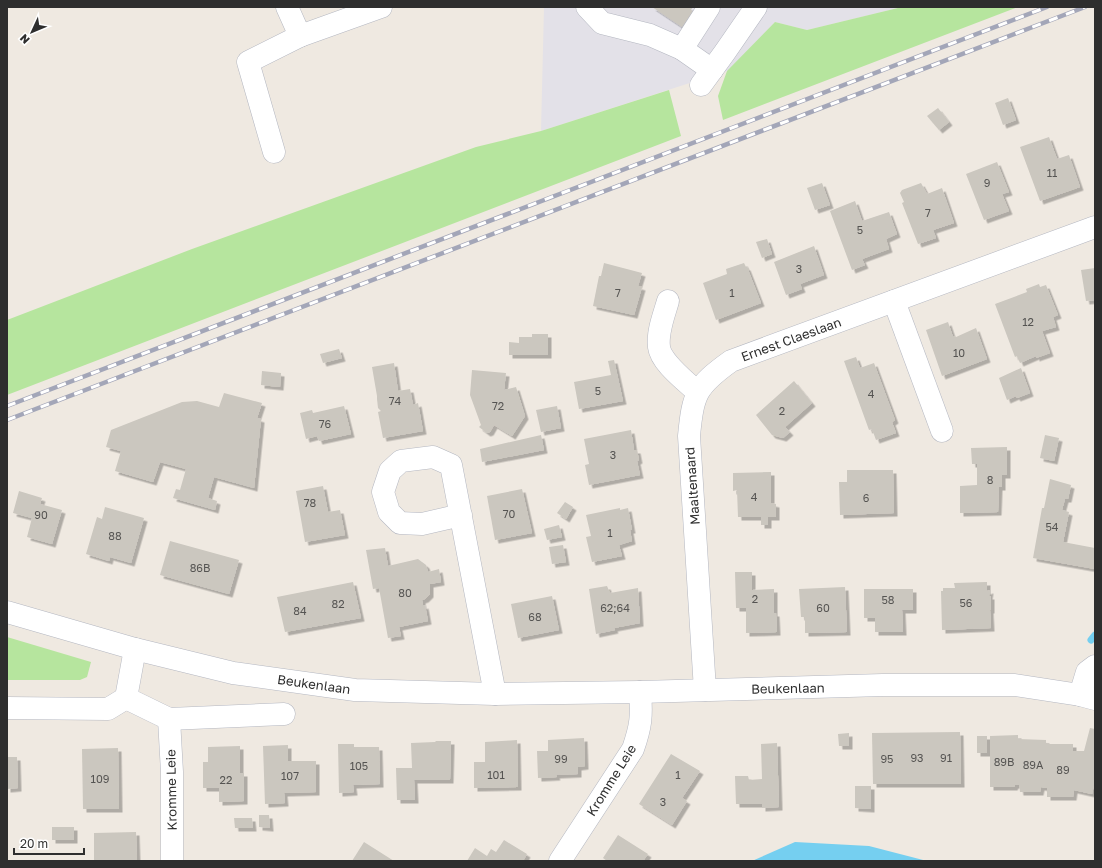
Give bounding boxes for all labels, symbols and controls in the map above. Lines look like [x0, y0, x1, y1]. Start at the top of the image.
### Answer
north arrow [12, 12, 52, 52]
text: N [17, 32, 32, 47]
house number: 11 [1047, 166, 1057, 179]
house number: 9 [984, 176, 990, 189]
house number: 7 [925, 206, 931, 219]
house number: 5 [857, 223, 863, 236]
house number: 3 [796, 262, 802, 275]
house number: 7 [615, 286, 621, 299]
house number: 1 [729, 286, 735, 299]
street label: Ernest Claeslaan [739, 313, 843, 365]
house number: 12 [1022, 315, 1034, 328]
house number: 10 [953, 346, 965, 359]
house number: 5 [595, 384, 601, 397]
house number: 4 [868, 387, 875, 400]
house number: 74 [389, 394, 402, 407]
house number: 72 [492, 399, 504, 412]
house number: 2 [779, 404, 785, 417]
house number: 76 [319, 417, 332, 430]
street label: Maaltenaard [681, 446, 703, 526]
house number: 3 [610, 448, 616, 461]
house number: 8 [987, 473, 994, 486]
house number: 4 [751, 490, 758, 503]
house number: 6 [863, 491, 870, 504]
house number: 78 [304, 496, 317, 509]
house number: 70 [503, 507, 516, 520]
house number: 90 [34, 508, 48, 521]
house number: 54 [1045, 520, 1059, 533]
house number: 1 [607, 526, 613, 539]
house number: 88 [108, 529, 122, 542]
house number: 86B [190, 561, 210, 574]
house number: 80 [398, 586, 412, 599]
house number: 2 [752, 592, 758, 605]
house number: 58 [881, 593, 895, 606]
house number: 56 [959, 596, 973, 609]
house number: 82 [331, 597, 345, 610]
house number: 62;64 [600, 601, 630, 614]
house number: 60 [816, 601, 830, 614]
house number: 84 [293, 604, 307, 617]
house number: 68 [528, 610, 542, 623]
street label: Beukenlaan [276, 671, 352, 697]
street label: Beukenlaan [751, 679, 825, 697]
street label: Kromme Leie [583, 741, 639, 819]
street label: Kromme Leie [162, 749, 180, 831]
house number: 93 [910, 751, 924, 764]
house number: 91 [940, 751, 952, 764]
house number: 99 [554, 752, 568, 765]
house number: 95 [880, 752, 894, 765]
house number: 89B [994, 755, 1014, 768]
house number: 89A [1023, 758, 1044, 771]
house number: 105 [350, 759, 368, 772]
house number: 89 [1056, 763, 1070, 776]
house number: 101 [487, 768, 505, 781]
house number: 1 [675, 768, 681, 781]
house number: 107 [281, 769, 299, 782]
house number: 109 [91, 772, 109, 785]
house number: 22 [220, 773, 232, 786]
house number: 3 [660, 795, 666, 808]
scale bar [14, 830, 84, 856]
text: 20 m [20, 836, 48, 851]

